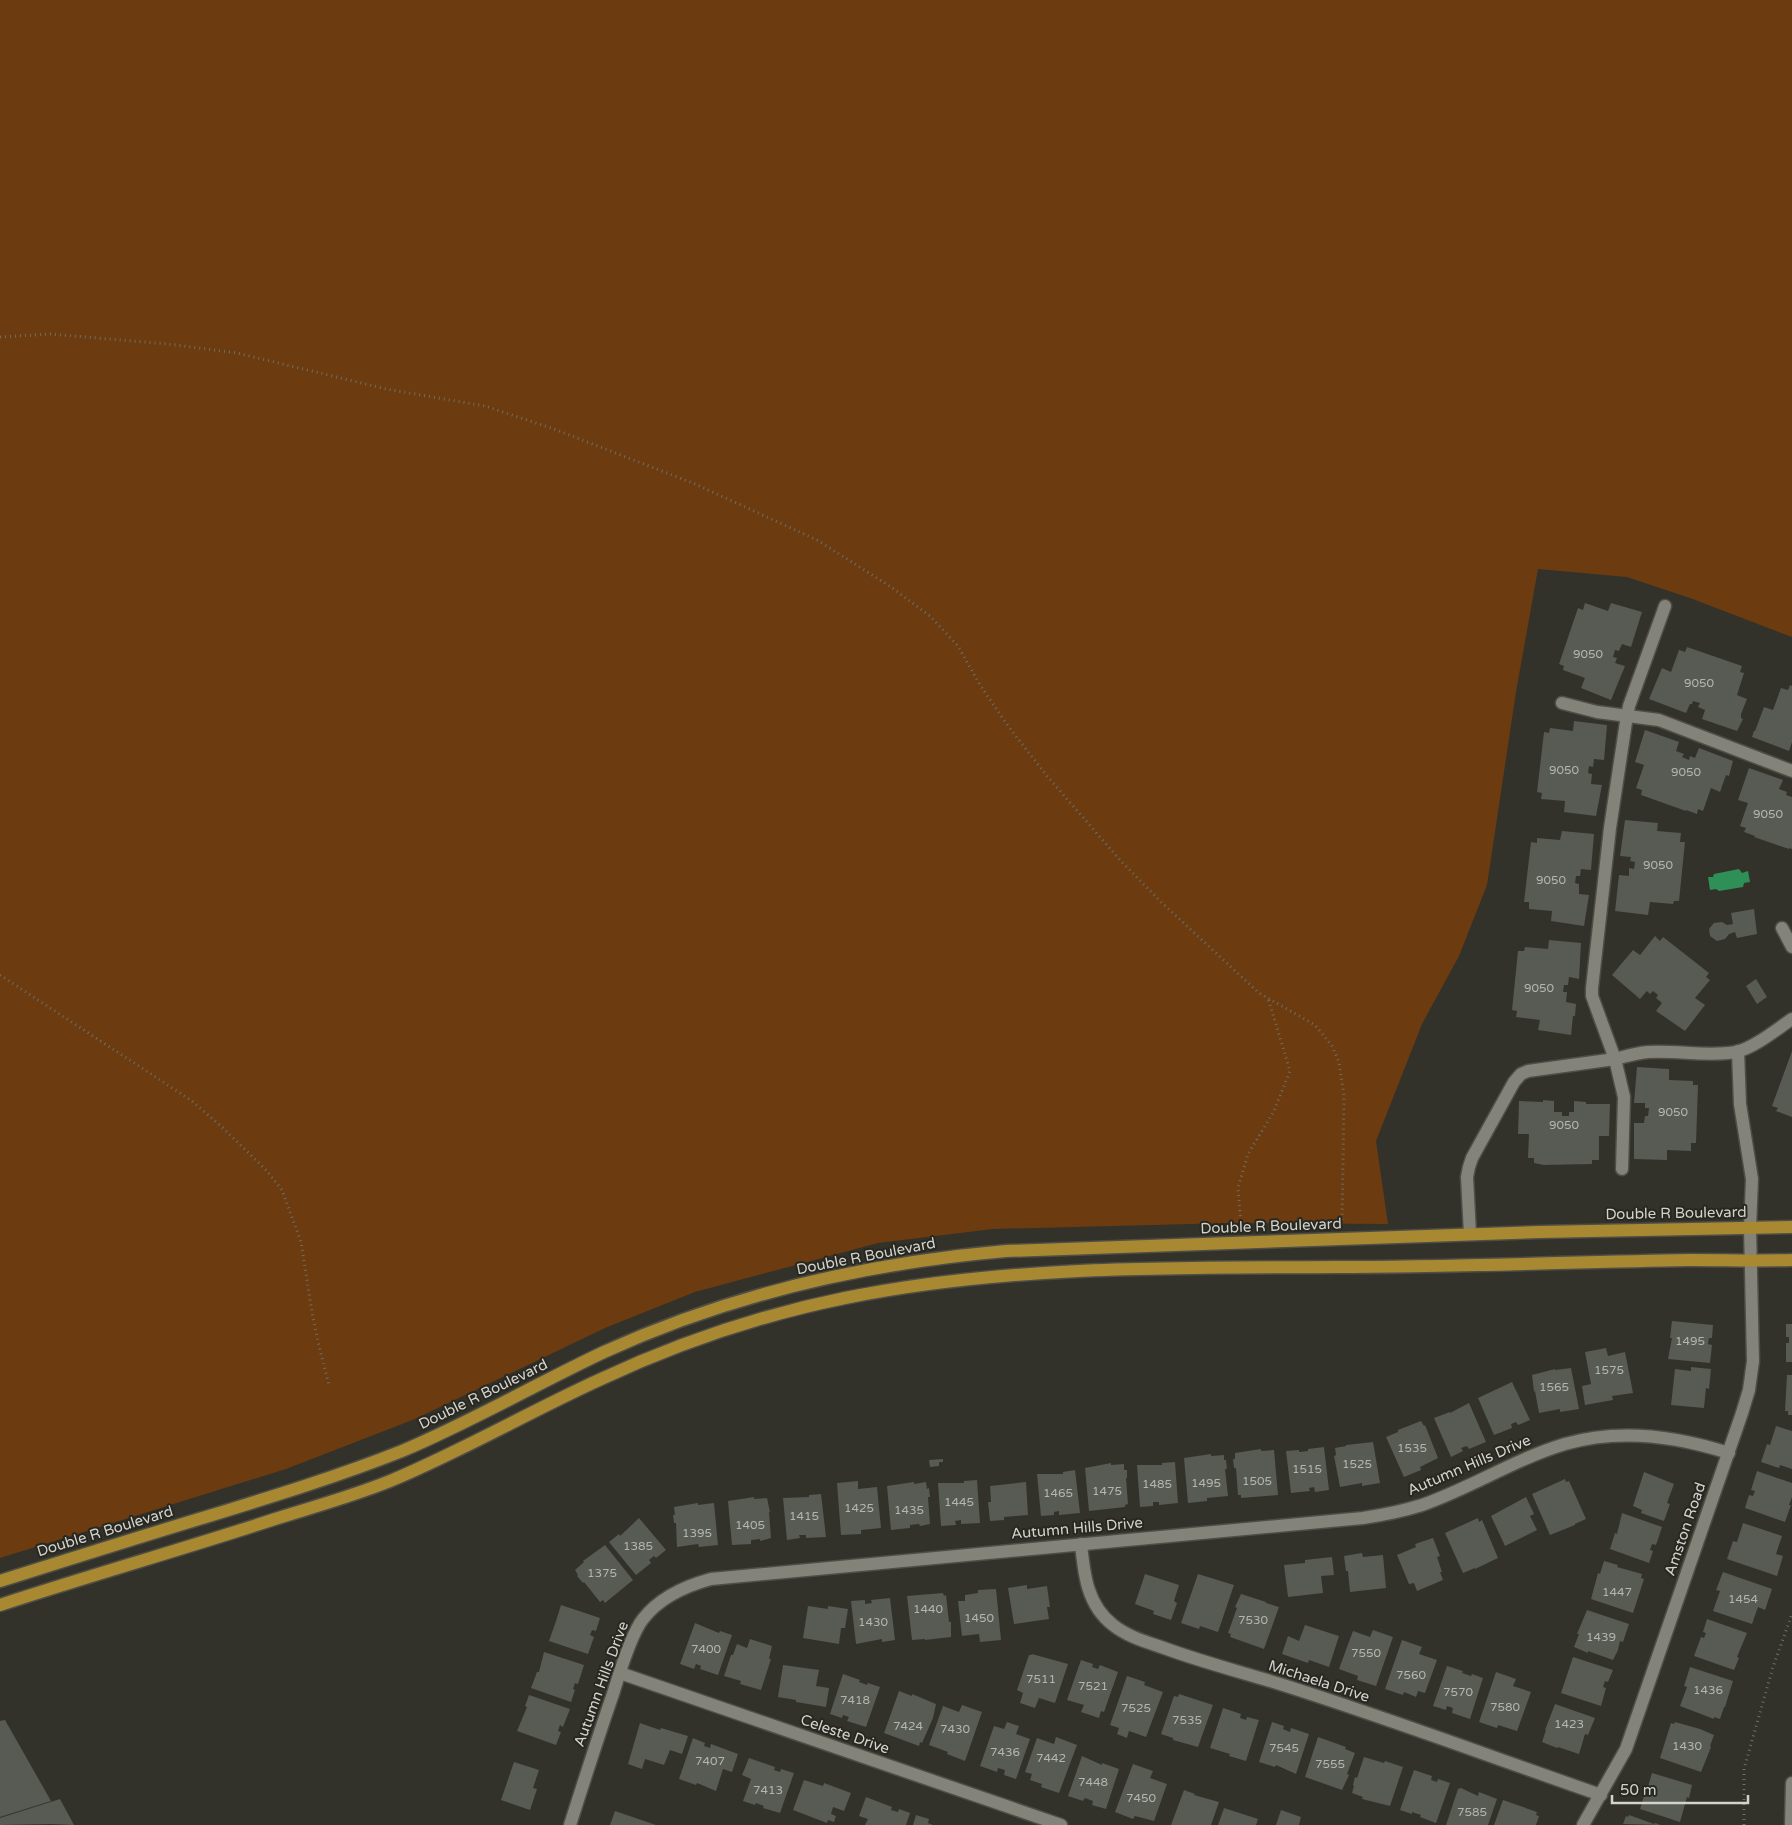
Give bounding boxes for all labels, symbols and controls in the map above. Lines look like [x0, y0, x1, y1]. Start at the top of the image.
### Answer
house number: 9050 [1573, 647, 1604, 661]
house number: 9050 [1684, 676, 1715, 690]
house number: 9050 [1549, 763, 1580, 777]
house number: 9050 [1671, 765, 1702, 779]
house number: 9050 [1753, 807, 1784, 821]
house number: 9050 [1643, 858, 1674, 872]
house number: 9050 [1536, 873, 1567, 887]
house number: 9050 [1524, 981, 1555, 995]
house number: 9050 [1658, 1105, 1689, 1119]
house number: 9050 [1549, 1118, 1580, 1132]
street label: Double R Boulevard [1605, 1203, 1747, 1223]
street label: Double R Boulevard [1200, 1215, 1342, 1237]
street label: Double R Boulevard [795, 1234, 937, 1278]
house number: 1495 [1675, 1334, 1705, 1348]
street label: Double R Boulevard [416, 1355, 550, 1433]
house number: 1575 [1594, 1363, 1624, 1377]
house number: 1565 [1539, 1380, 1569, 1394]
street label: Autumn Hills Drive [1405, 1431, 1533, 1499]
house number: 1535 [1397, 1441, 1427, 1455]
house number: 1525 [1342, 1457, 1372, 1471]
house number: 1515 [1292, 1462, 1322, 1476]
house number: 1505 [1242, 1474, 1272, 1488]
house number: 1495 [1191, 1476, 1221, 1490]
house number: 1485 [1142, 1477, 1172, 1491]
street label: Amston Road [1661, 1480, 1709, 1578]
house number: 1475 [1092, 1484, 1122, 1498]
house number: 1465 [1043, 1486, 1073, 1500]
house number: 1445 [944, 1495, 974, 1509]
house number: 1425 [844, 1501, 874, 1515]
street label: Double R Boulevard [35, 1502, 175, 1560]
house number: 1435 [894, 1503, 924, 1517]
house number: 1415 [789, 1509, 819, 1523]
street label: Autumn Hills Drive [1010, 1513, 1144, 1543]
house number: 1405 [735, 1518, 765, 1532]
house number: 1395 [682, 1526, 712, 1540]
house number: 1385 [623, 1539, 653, 1553]
house number: 1375 [587, 1566, 617, 1580]
house number: 1447 [1602, 1585, 1632, 1599]
house number: 1454 [1728, 1592, 1759, 1606]
house number: 1440 [913, 1602, 944, 1616]
house number: 1450 [964, 1611, 995, 1625]
house number: 7530 [1238, 1613, 1269, 1627]
house number: 1430 [858, 1615, 889, 1629]
street label: Autumn Hills Drive [570, 1619, 632, 1749]
house number: 1439 [1586, 1630, 1616, 1644]
house number: 7400 [691, 1642, 722, 1656]
house number: 7550 [1351, 1646, 1382, 1660]
street label: Michaela Drive [1266, 1656, 1372, 1706]
house number: 7560 [1396, 1668, 1427, 1682]
house number: 7511 [1026, 1672, 1056, 1686]
house number: 7521 [1078, 1679, 1108, 1693]
house number: 1436 [1693, 1683, 1723, 1697]
house number: 7570 [1443, 1685, 1474, 1699]
house number: 7418 [840, 1693, 870, 1707]
house number: 7580 [1490, 1700, 1521, 1714]
house number: 7525 [1121, 1701, 1151, 1715]
street label: Celeste Drive [798, 1710, 892, 1758]
house number: 7535 [1172, 1713, 1202, 1727]
house number: 1423 [1554, 1717, 1584, 1731]
house number: 7424 [893, 1719, 924, 1733]
house number: 7430 [940, 1722, 971, 1736]
house number: 1430 [1672, 1739, 1703, 1753]
house number: 7545 [1269, 1741, 1299, 1755]
house number: 7436 [990, 1745, 1020, 1759]
house number: 7442 [1036, 1751, 1066, 1765]
house number: 7407 [695, 1754, 725, 1768]
house number: 7555 [1315, 1757, 1345, 1771]
scale bar [1612, 1772, 1748, 1804]
house number: 7448 [1078, 1775, 1108, 1789]
text: 50 m [1620, 1781, 1657, 1799]
house number: 7413 [753, 1783, 783, 1797]
house number: 7450 [1126, 1791, 1157, 1805]
house number: 7585 [1457, 1805, 1487, 1819]

